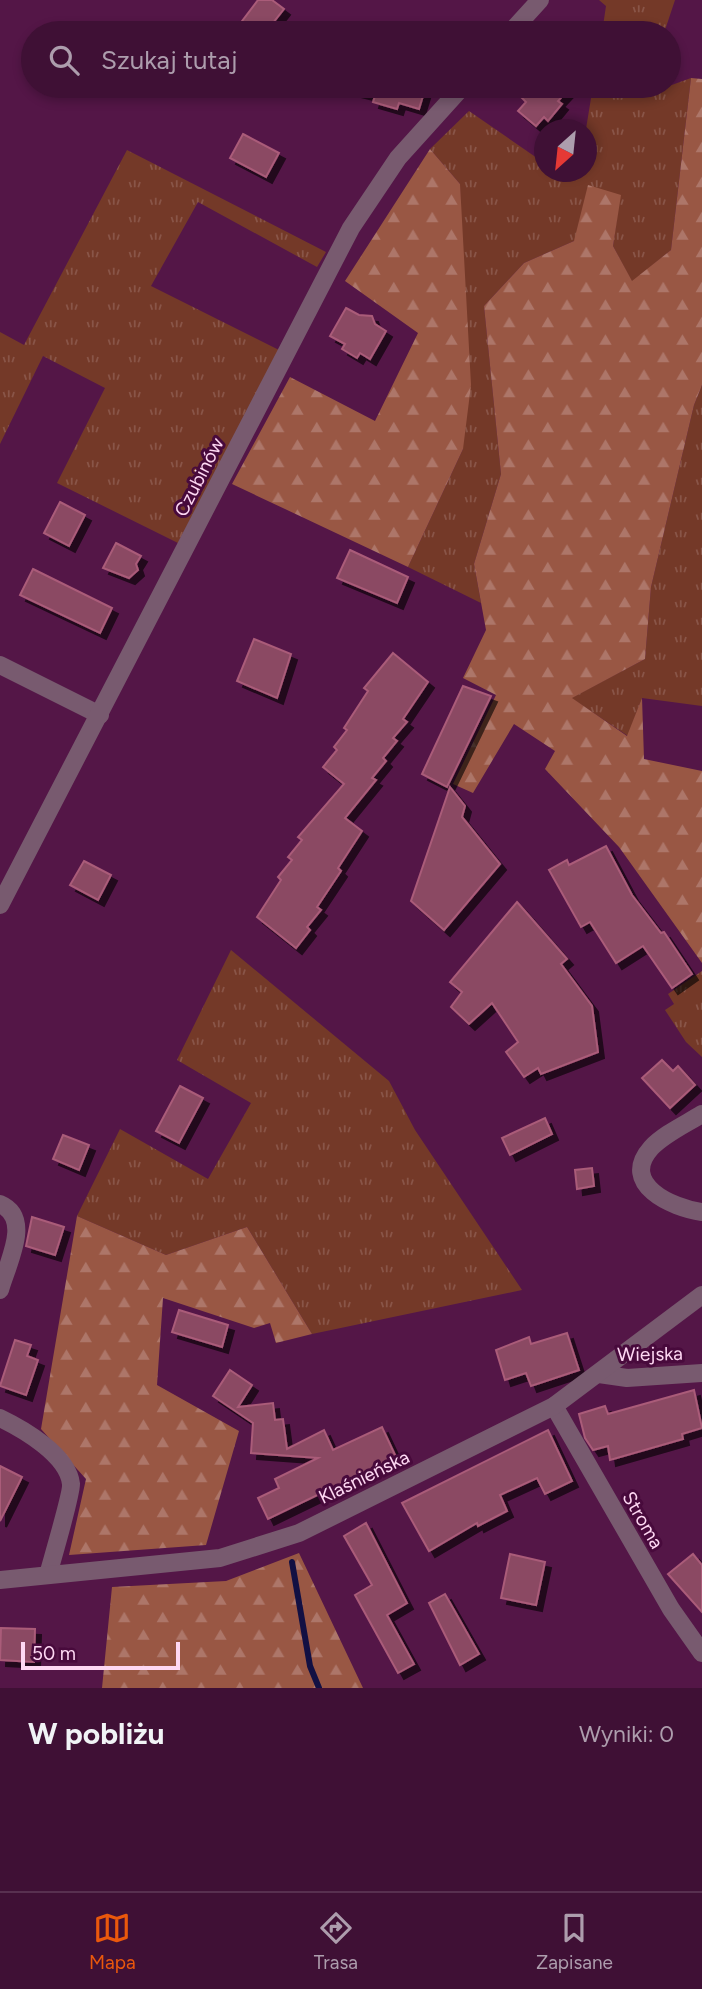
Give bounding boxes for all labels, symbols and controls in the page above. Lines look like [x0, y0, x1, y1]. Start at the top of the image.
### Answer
search box [21, 21, 681, 98]
icon: search [45, 41, 83, 79]
text: Szukaj tutaj [101, 44, 238, 76]
north arrow [534, 119, 597, 182]
street label: Czubinów [169, 434, 229, 520]
street label: Wiejska [617, 1342, 683, 1366]
street label: Klaśnieńska [315, 1445, 413, 1509]
street label: Stroma [618, 1487, 668, 1553]
scale bar [21, 1639, 180, 1671]
text: 50 m [32, 1642, 76, 1665]
text: W pobliżu [28, 1715, 165, 1752]
text: Wyniki: 0 [579, 1720, 674, 1748]
tab: Mapa [89, 1909, 136, 1974]
tab: Trasa [314, 1909, 358, 1974]
tab: Zapisane [536, 1909, 613, 1974]

